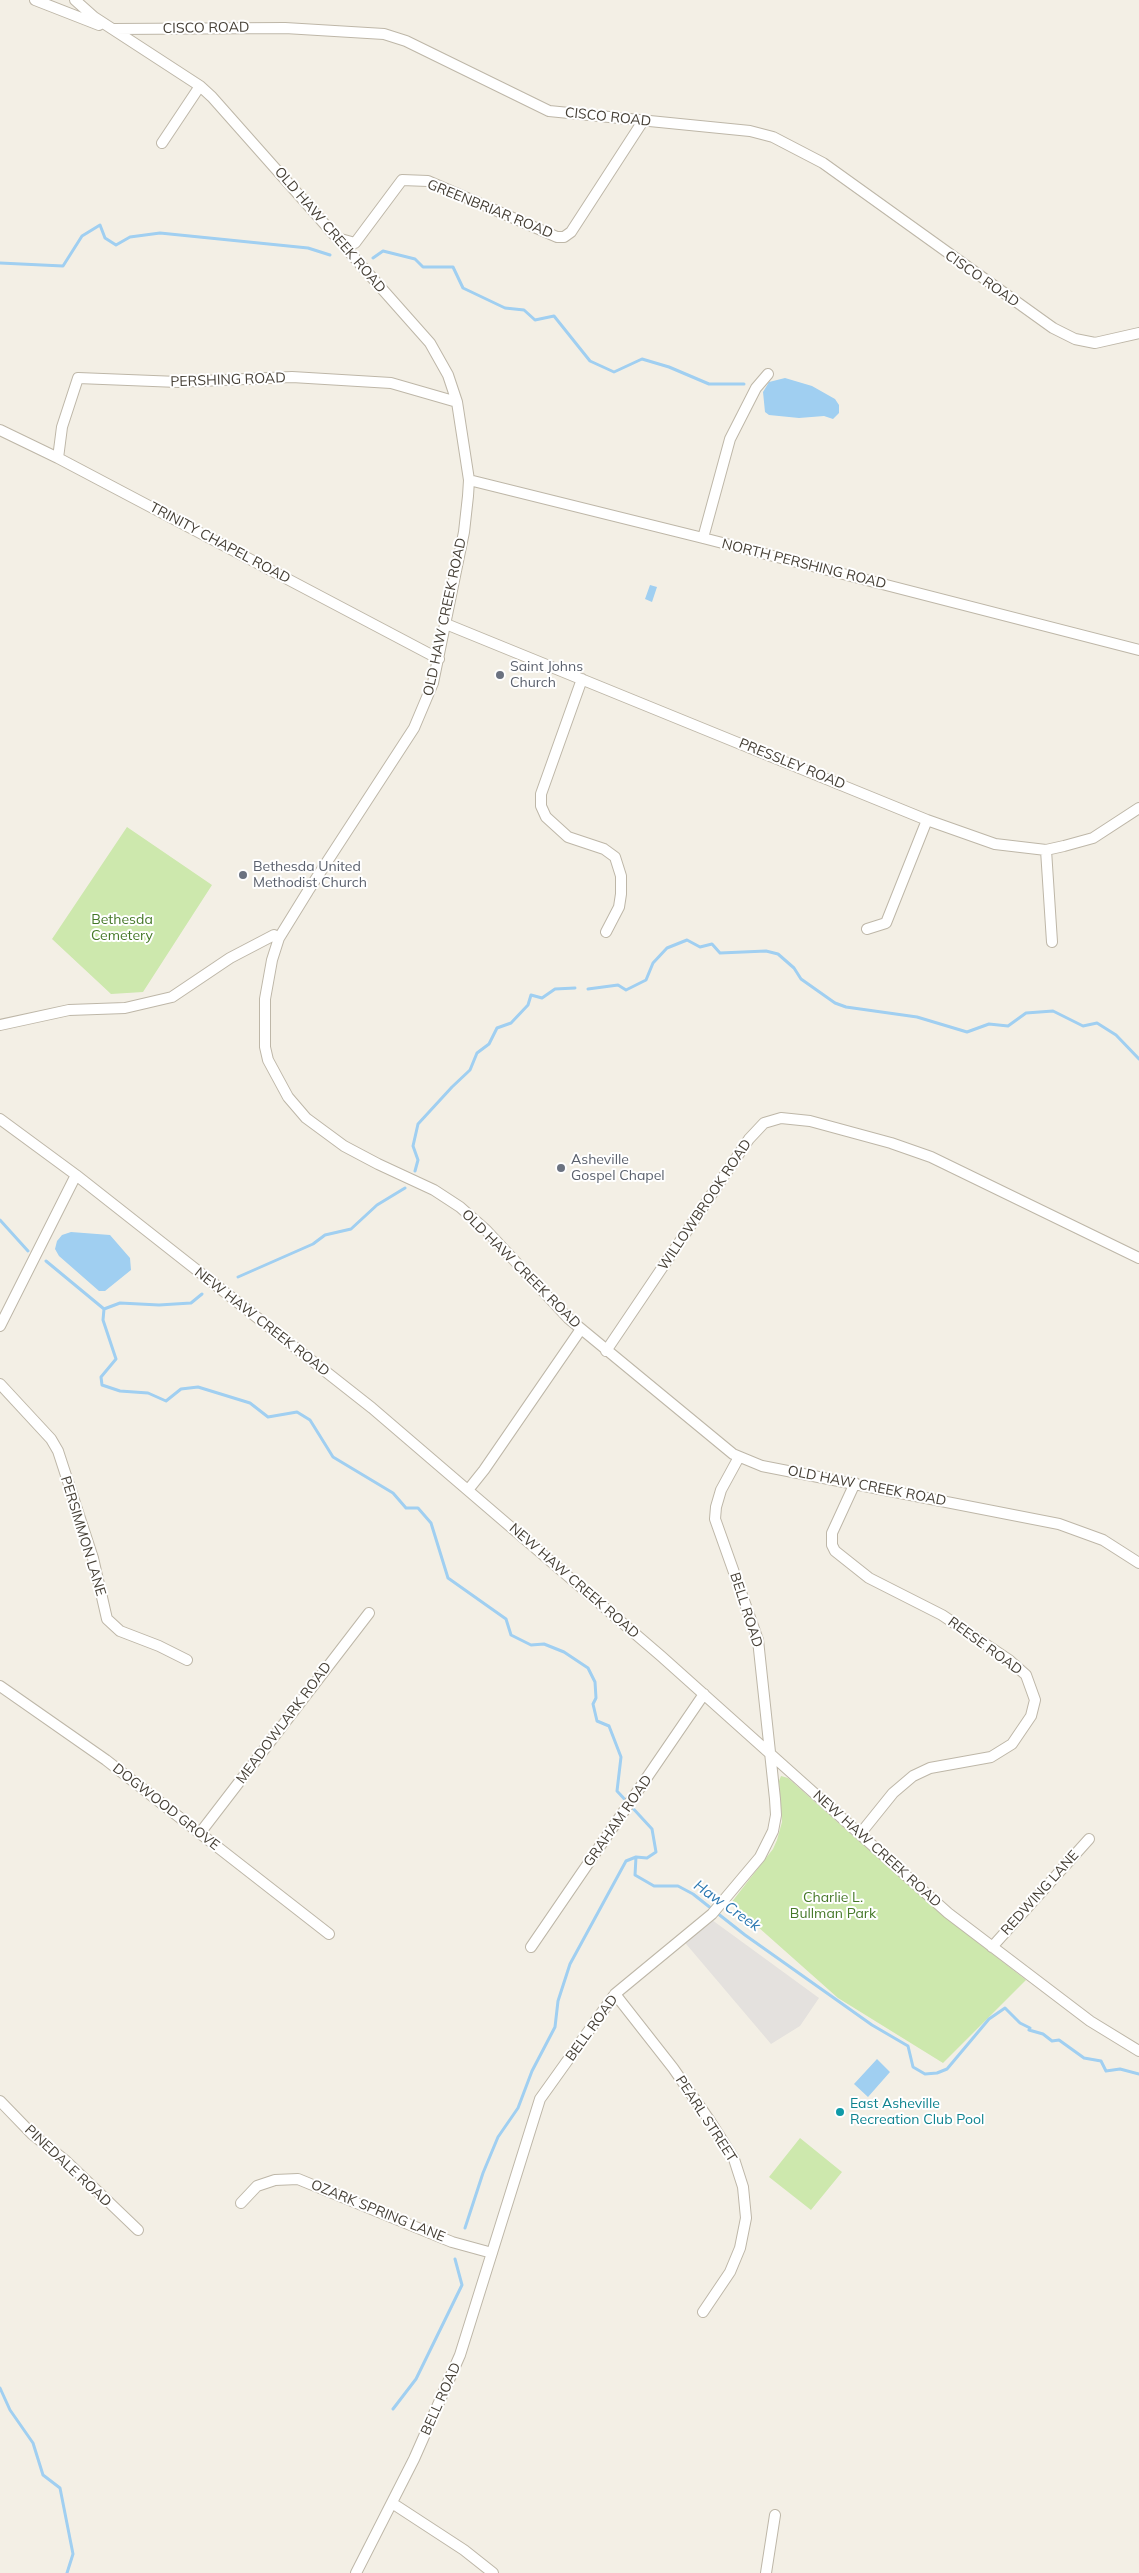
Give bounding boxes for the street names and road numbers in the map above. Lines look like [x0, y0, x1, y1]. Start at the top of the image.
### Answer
street label: CISCO ROAD [163, 19, 249, 37]
street label: CISCO ROAD [564, 104, 652, 130]
street label: OLD HAW CREEK ROAD [271, 164, 389, 296]
street label: GREENBRIAR ROAD [425, 176, 555, 242]
street label: CISCO ROAD [942, 247, 1022, 311]
street label: PERSHING ROAD [170, 370, 286, 390]
street label: TRINITY CHAPEL ROAD [147, 499, 293, 587]
street label: NORTH PERSHING ROAD [720, 535, 888, 593]
street label: OLD HAW CREEK ROAD [420, 536, 470, 698]
street label: PRESSLEY ROAD [736, 735, 848, 793]
street label: WILLOWBROOK ROAD [655, 1136, 755, 1274]
street label: OLD HAW CREEK ROAD [458, 1206, 584, 1332]
street label: NEW HAW CREEK ROAD [191, 1264, 333, 1380]
street label: OLD HAW CREEK ROAD [786, 1462, 948, 1510]
street label: PERSIMMON LANE [57, 1474, 109, 1598]
street label: NEW HAW CREEK ROAD [506, 1520, 642, 1642]
street label: BELL ROAD [726, 1570, 766, 1650]
street label: REESE ROAD [945, 1613, 1025, 1679]
street label: MEADOWLARK ROAD [233, 1659, 335, 1787]
street label: DOGWOOD GROVE [109, 1760, 223, 1854]
street label: GRAHAM ROAD [580, 1772, 656, 1870]
street label: NEW HAW CREEK ROAD [809, 1787, 945, 1911]
street label: REDWING LANE [998, 1847, 1082, 1939]
street label: BELL ROAD [562, 1992, 622, 2064]
street label: PEARL STREET [672, 2073, 740, 2165]
street label: PINEDALE ROAD [21, 2121, 115, 2211]
street label: OZARK SPRING LANE [308, 2176, 448, 2246]
street label: BELL ROAD [418, 2360, 464, 2438]

